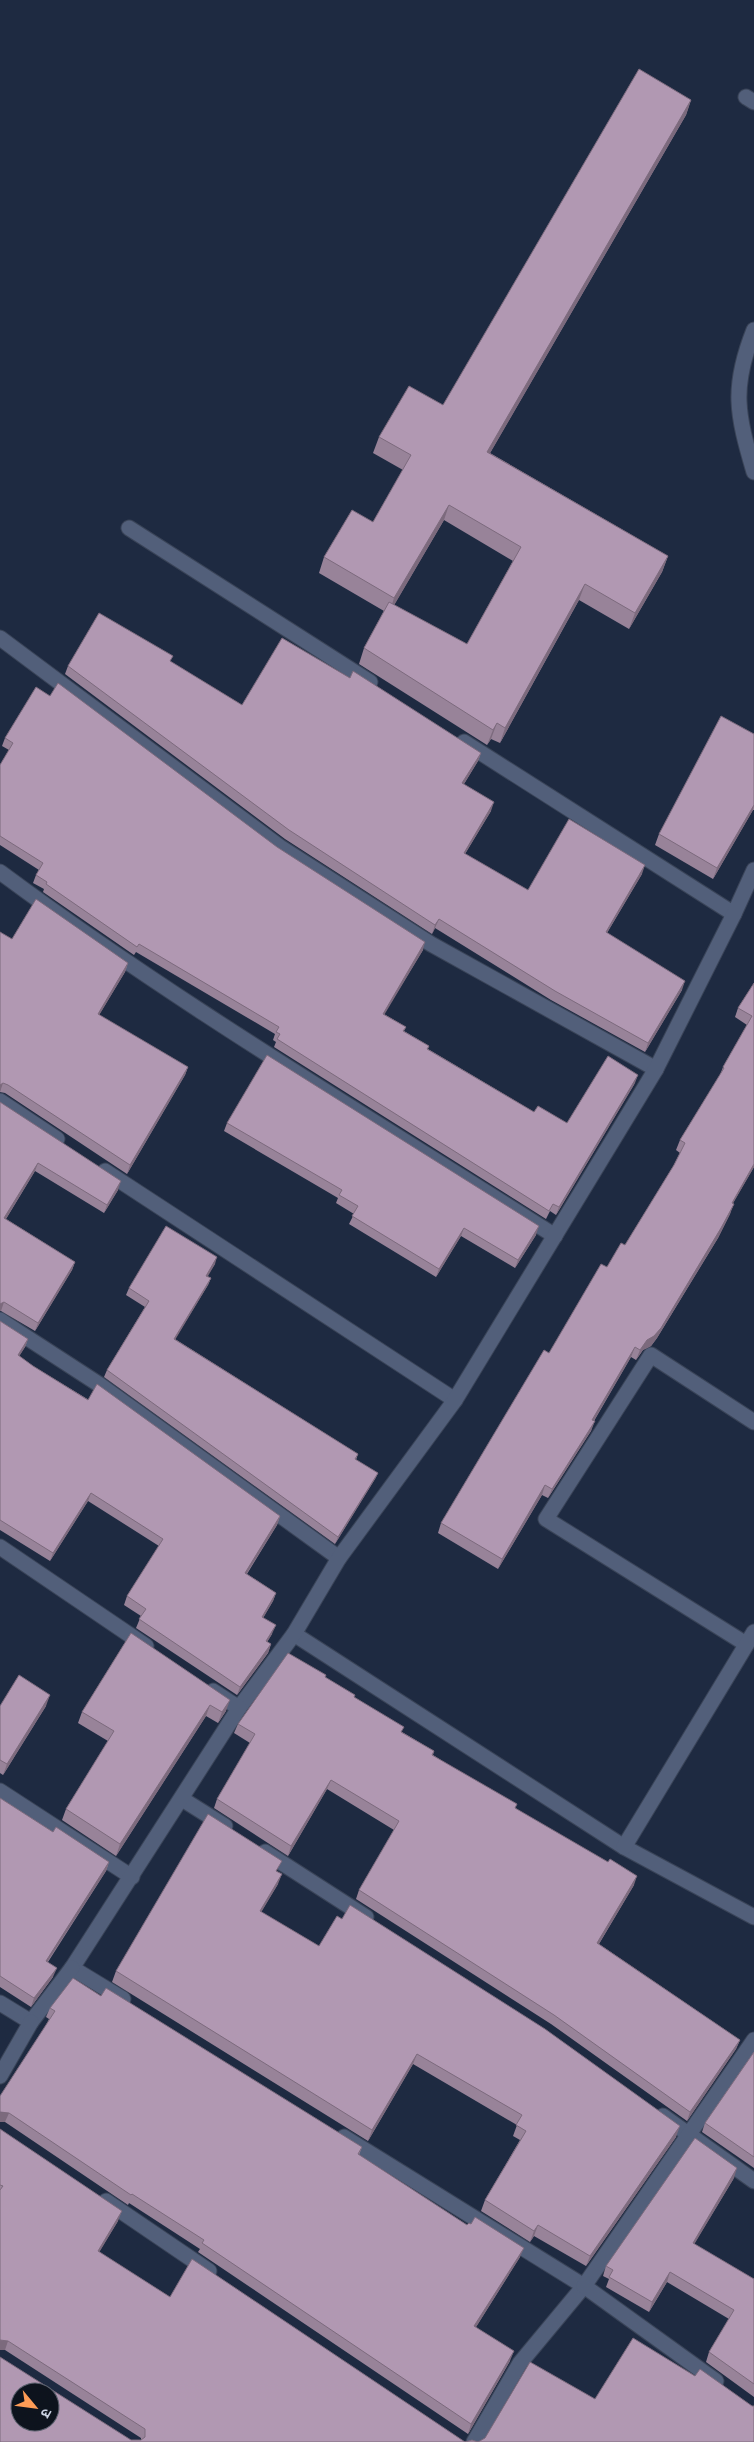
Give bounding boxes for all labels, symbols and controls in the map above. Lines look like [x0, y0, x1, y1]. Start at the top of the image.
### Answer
north arrow [10, 2382, 60, 2432]
text: उ [36, 2405, 56, 2422]

